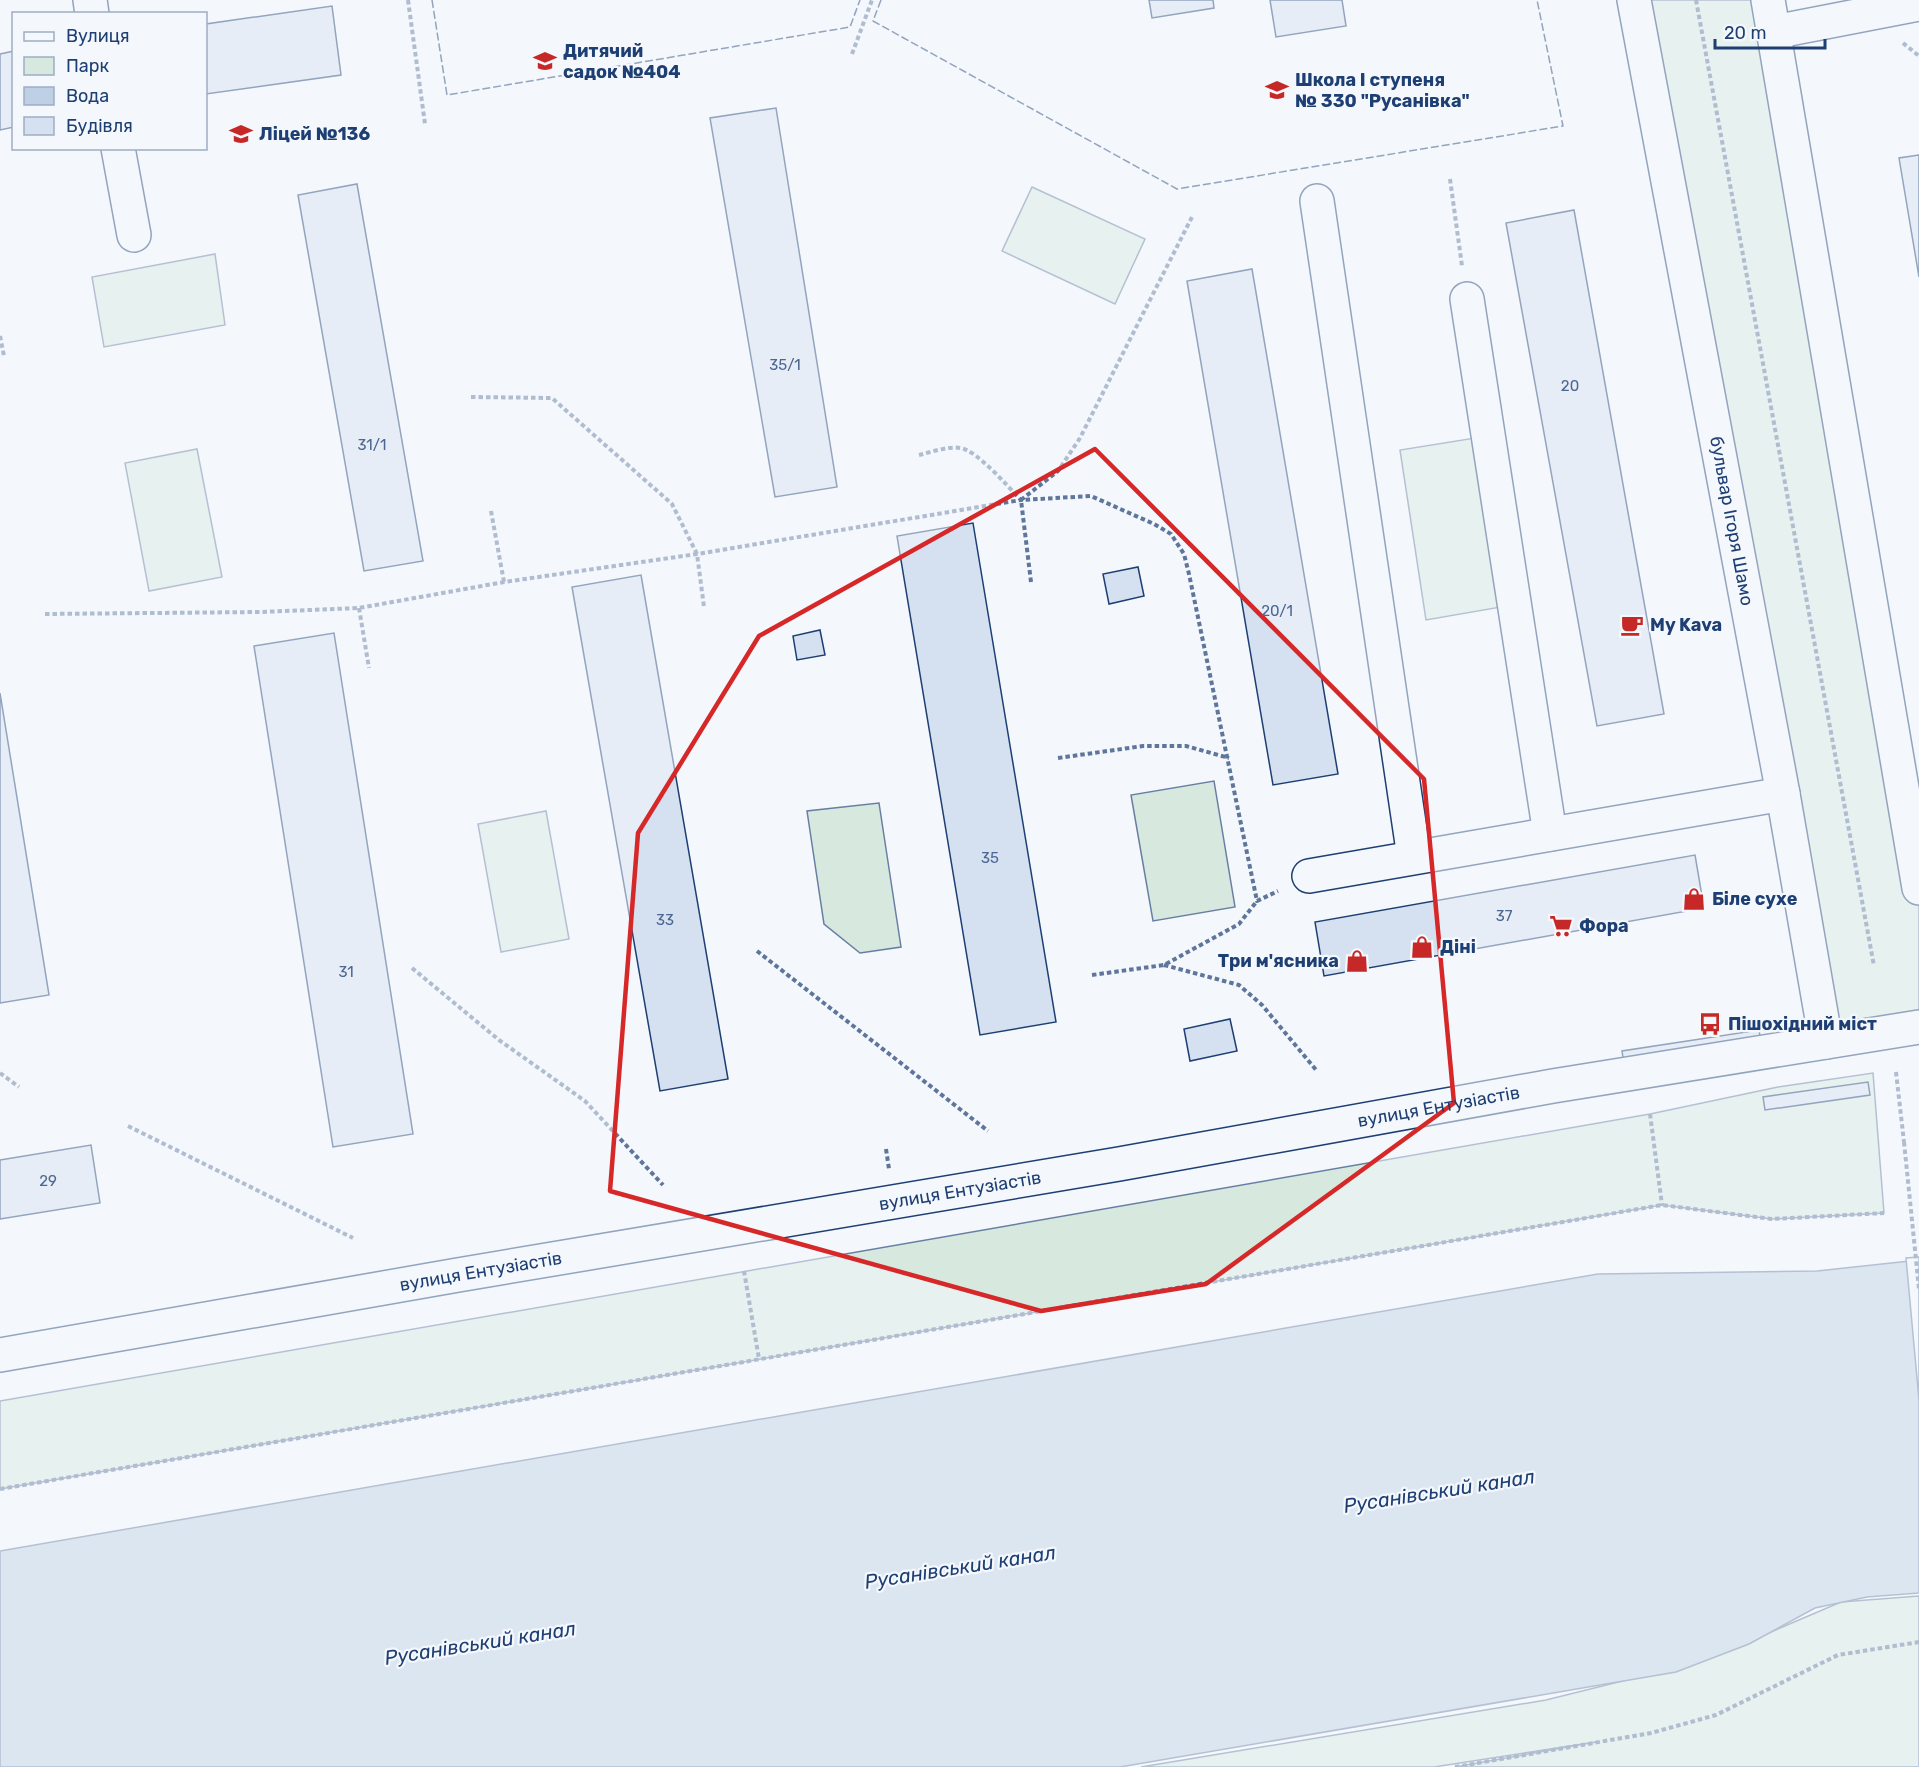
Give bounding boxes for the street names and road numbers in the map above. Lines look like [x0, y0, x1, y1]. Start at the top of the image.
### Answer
street label: бульвар Ігоря Шамо [1705, 434, 1758, 607]
street label: вулиця Ентузіастів [1356, 1081, 1522, 1132]
street label: вулиця Ентузіастів [877, 1166, 1043, 1215]
street label: вулиця Ентузіастів [398, 1247, 564, 1296]

